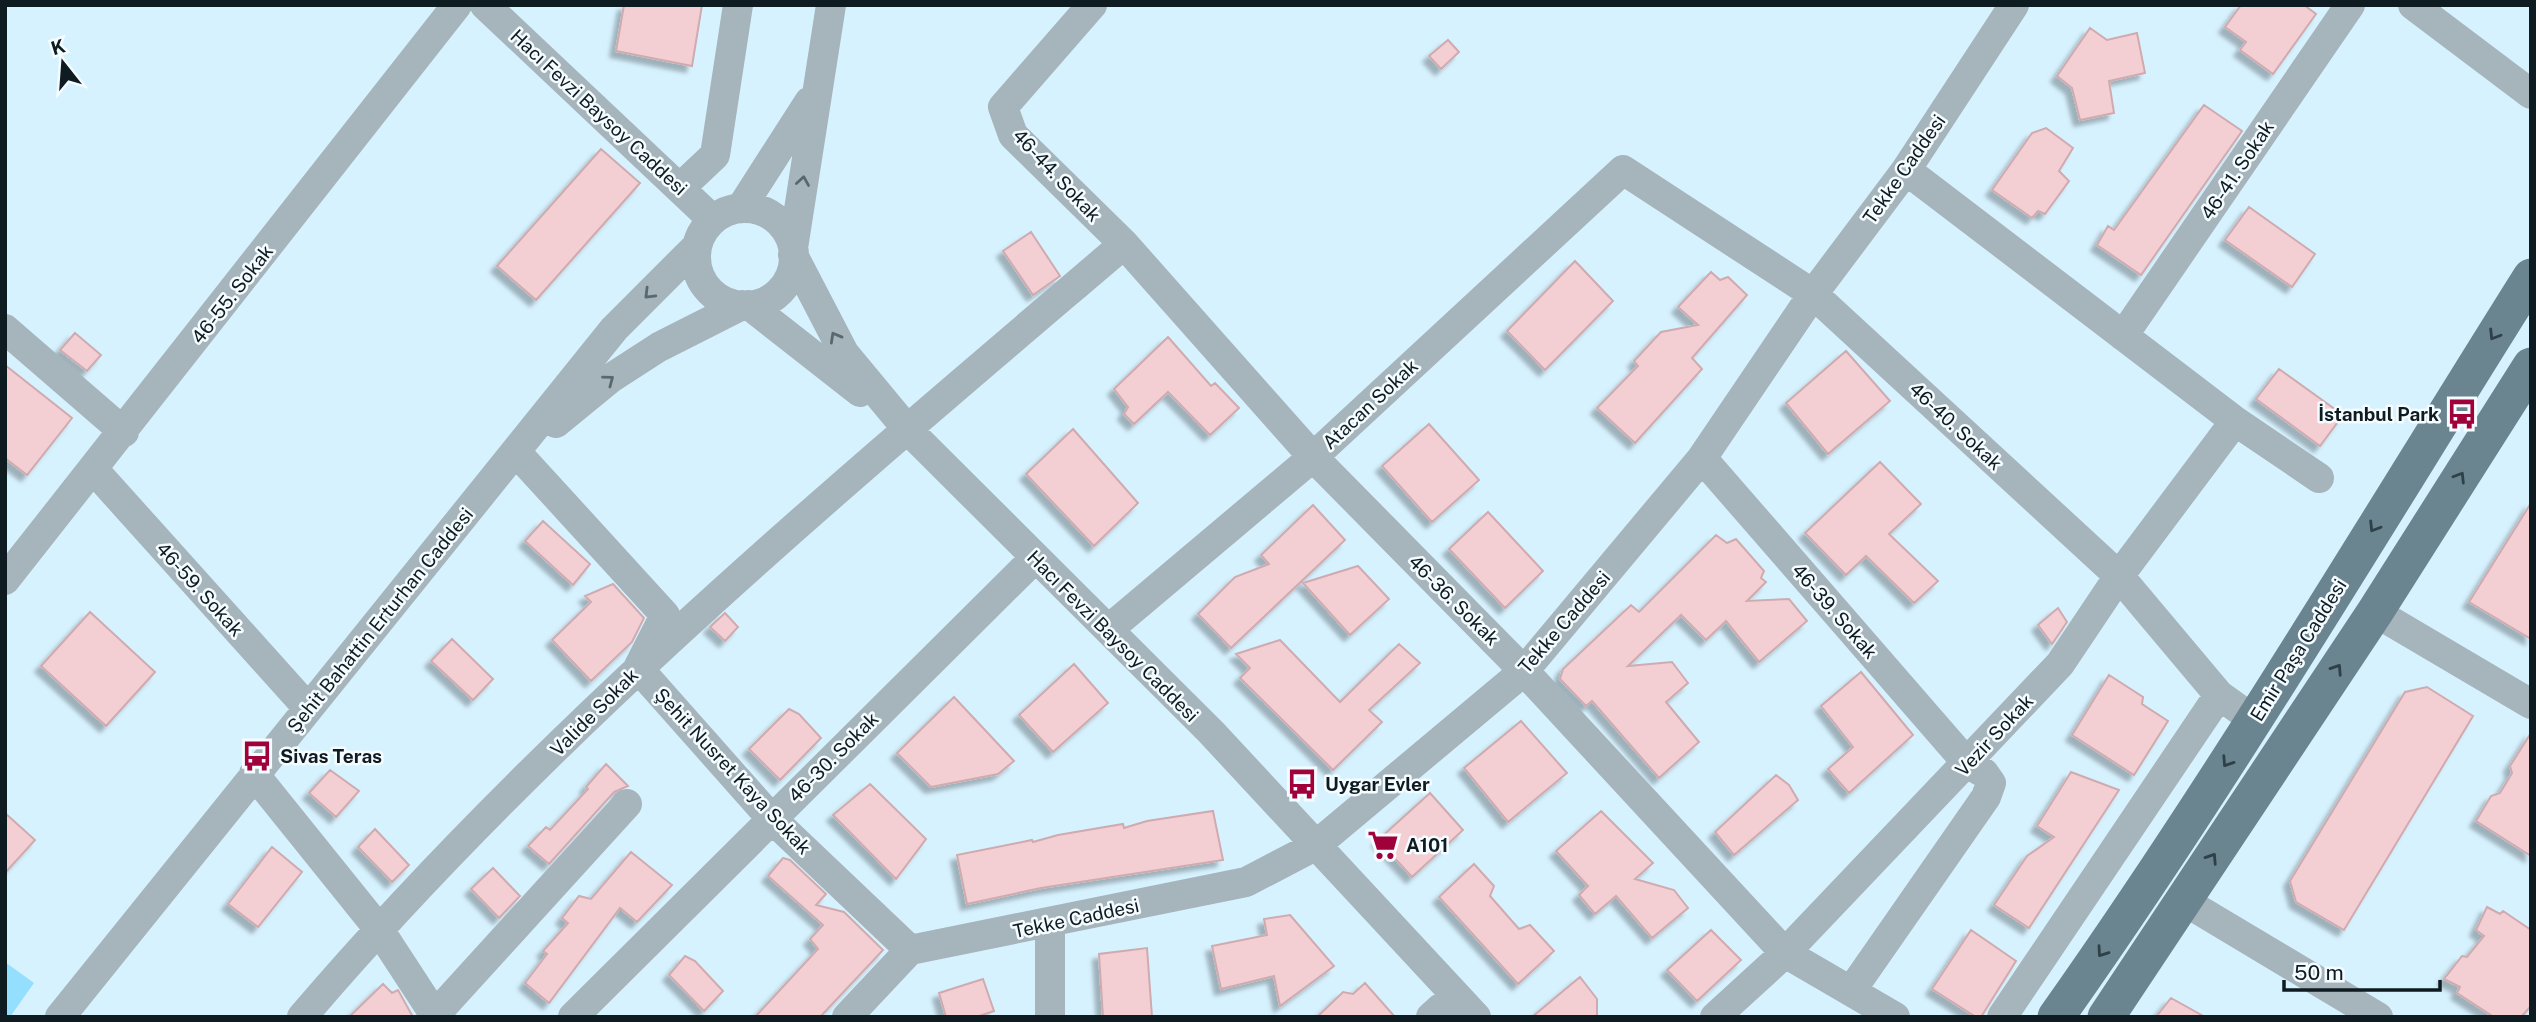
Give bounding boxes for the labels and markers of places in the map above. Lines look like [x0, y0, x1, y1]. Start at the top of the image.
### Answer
bus stop icon: İstanbul Park [2445, 397, 2479, 431]
place label: İstanbul Park [2318, 403, 2439, 425]
bus stop icon: Sivas Teras [240, 739, 274, 773]
place label: Sivas Teras [280, 745, 382, 767]
bus stop icon: Uygar Evler [1285, 767, 1319, 801]
place label: Uygar Evler [1325, 773, 1430, 795]
supermarket icon: A101 [1366, 828, 1400, 862]
place label: A101 [1406, 834, 1448, 856]

